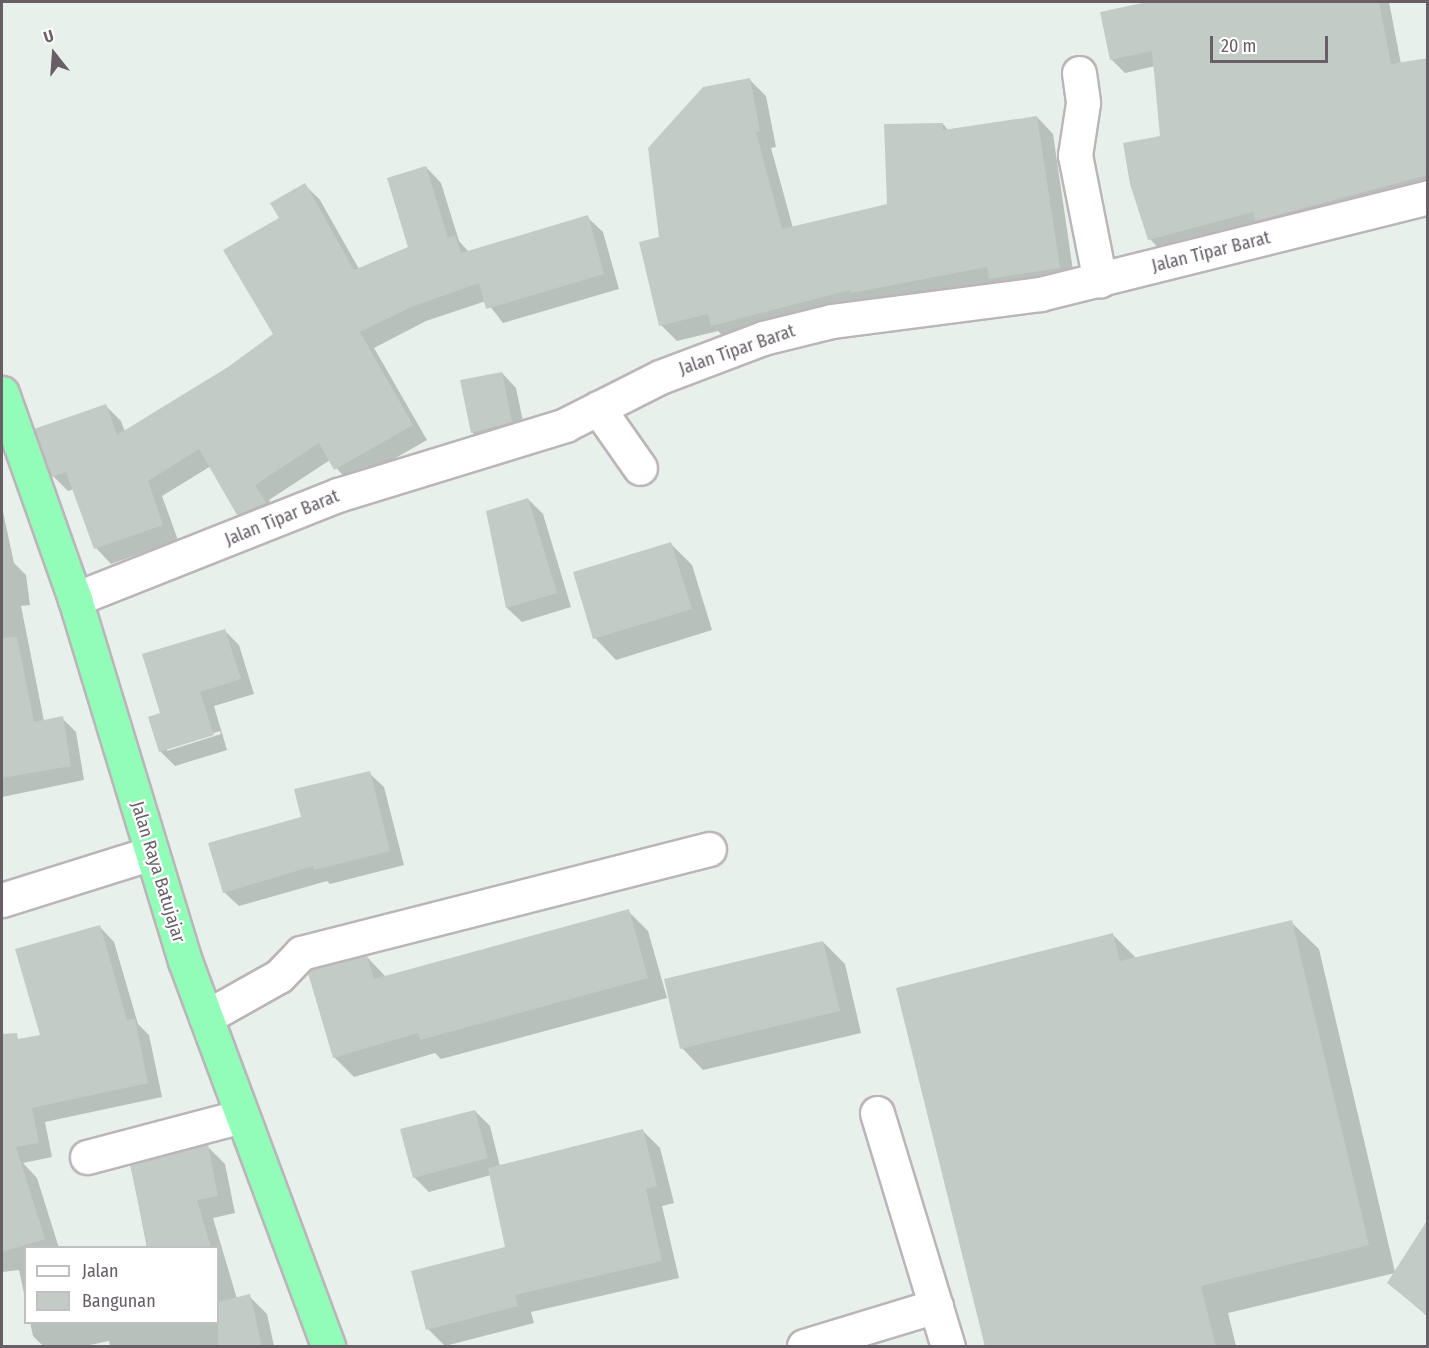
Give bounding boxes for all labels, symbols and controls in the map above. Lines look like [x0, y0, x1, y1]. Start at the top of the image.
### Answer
north arrow [24, 24, 84, 84]
scale bar [1213, 24, 1332, 62]
text: U [41, 26, 56, 47]
text: 20 m [1221, 35, 1256, 57]
street label: Jalan Tipar Barat [1149, 227, 1273, 277]
street label: Jalan Tipar Barat [676, 320, 798, 380]
street label: Jalan Tipar Barat [222, 485, 342, 551]
street label: Jalan Raya Batujajar [126, 799, 190, 945]
legend [24, 1246, 219, 1324]
text: Jalan [82, 1260, 119, 1282]
text: Bangunan [82, 1290, 156, 1312]

